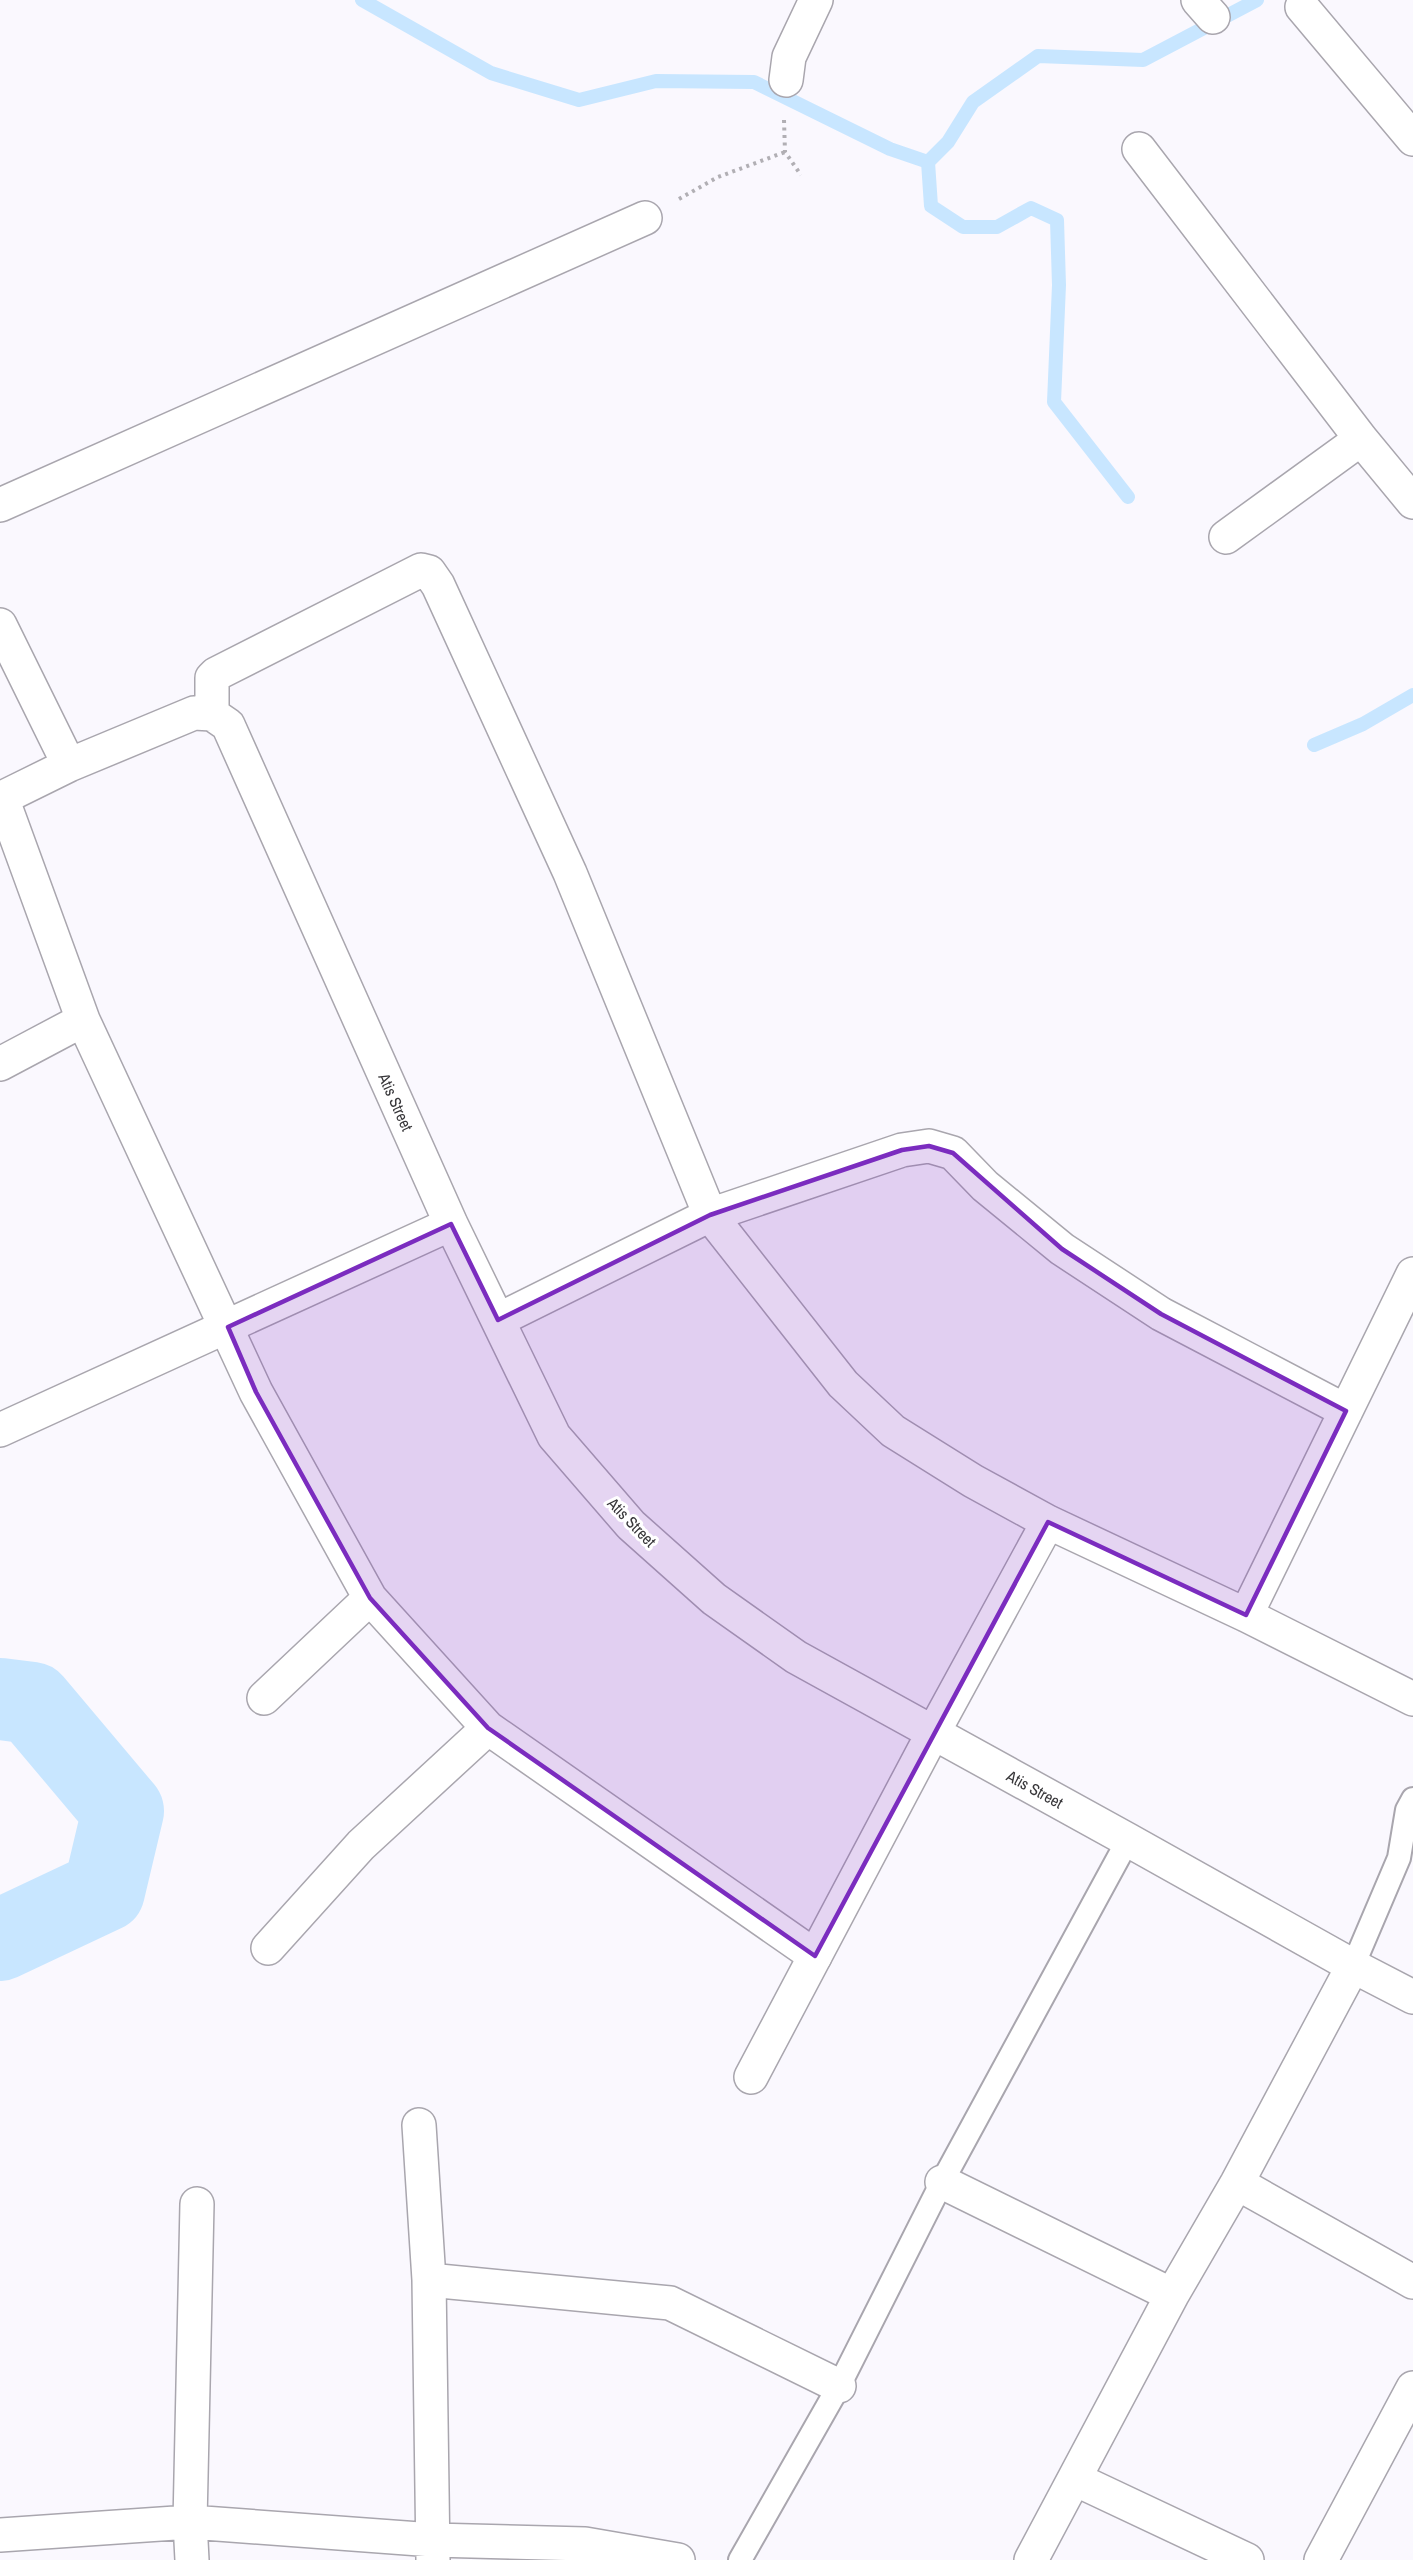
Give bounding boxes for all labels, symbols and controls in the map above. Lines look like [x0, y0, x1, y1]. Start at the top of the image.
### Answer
street label: Atis Street [373, 1069, 419, 1135]
street label: Atis Street [602, 1492, 661, 1552]
street label: Atis Street [1002, 1764, 1067, 1814]

